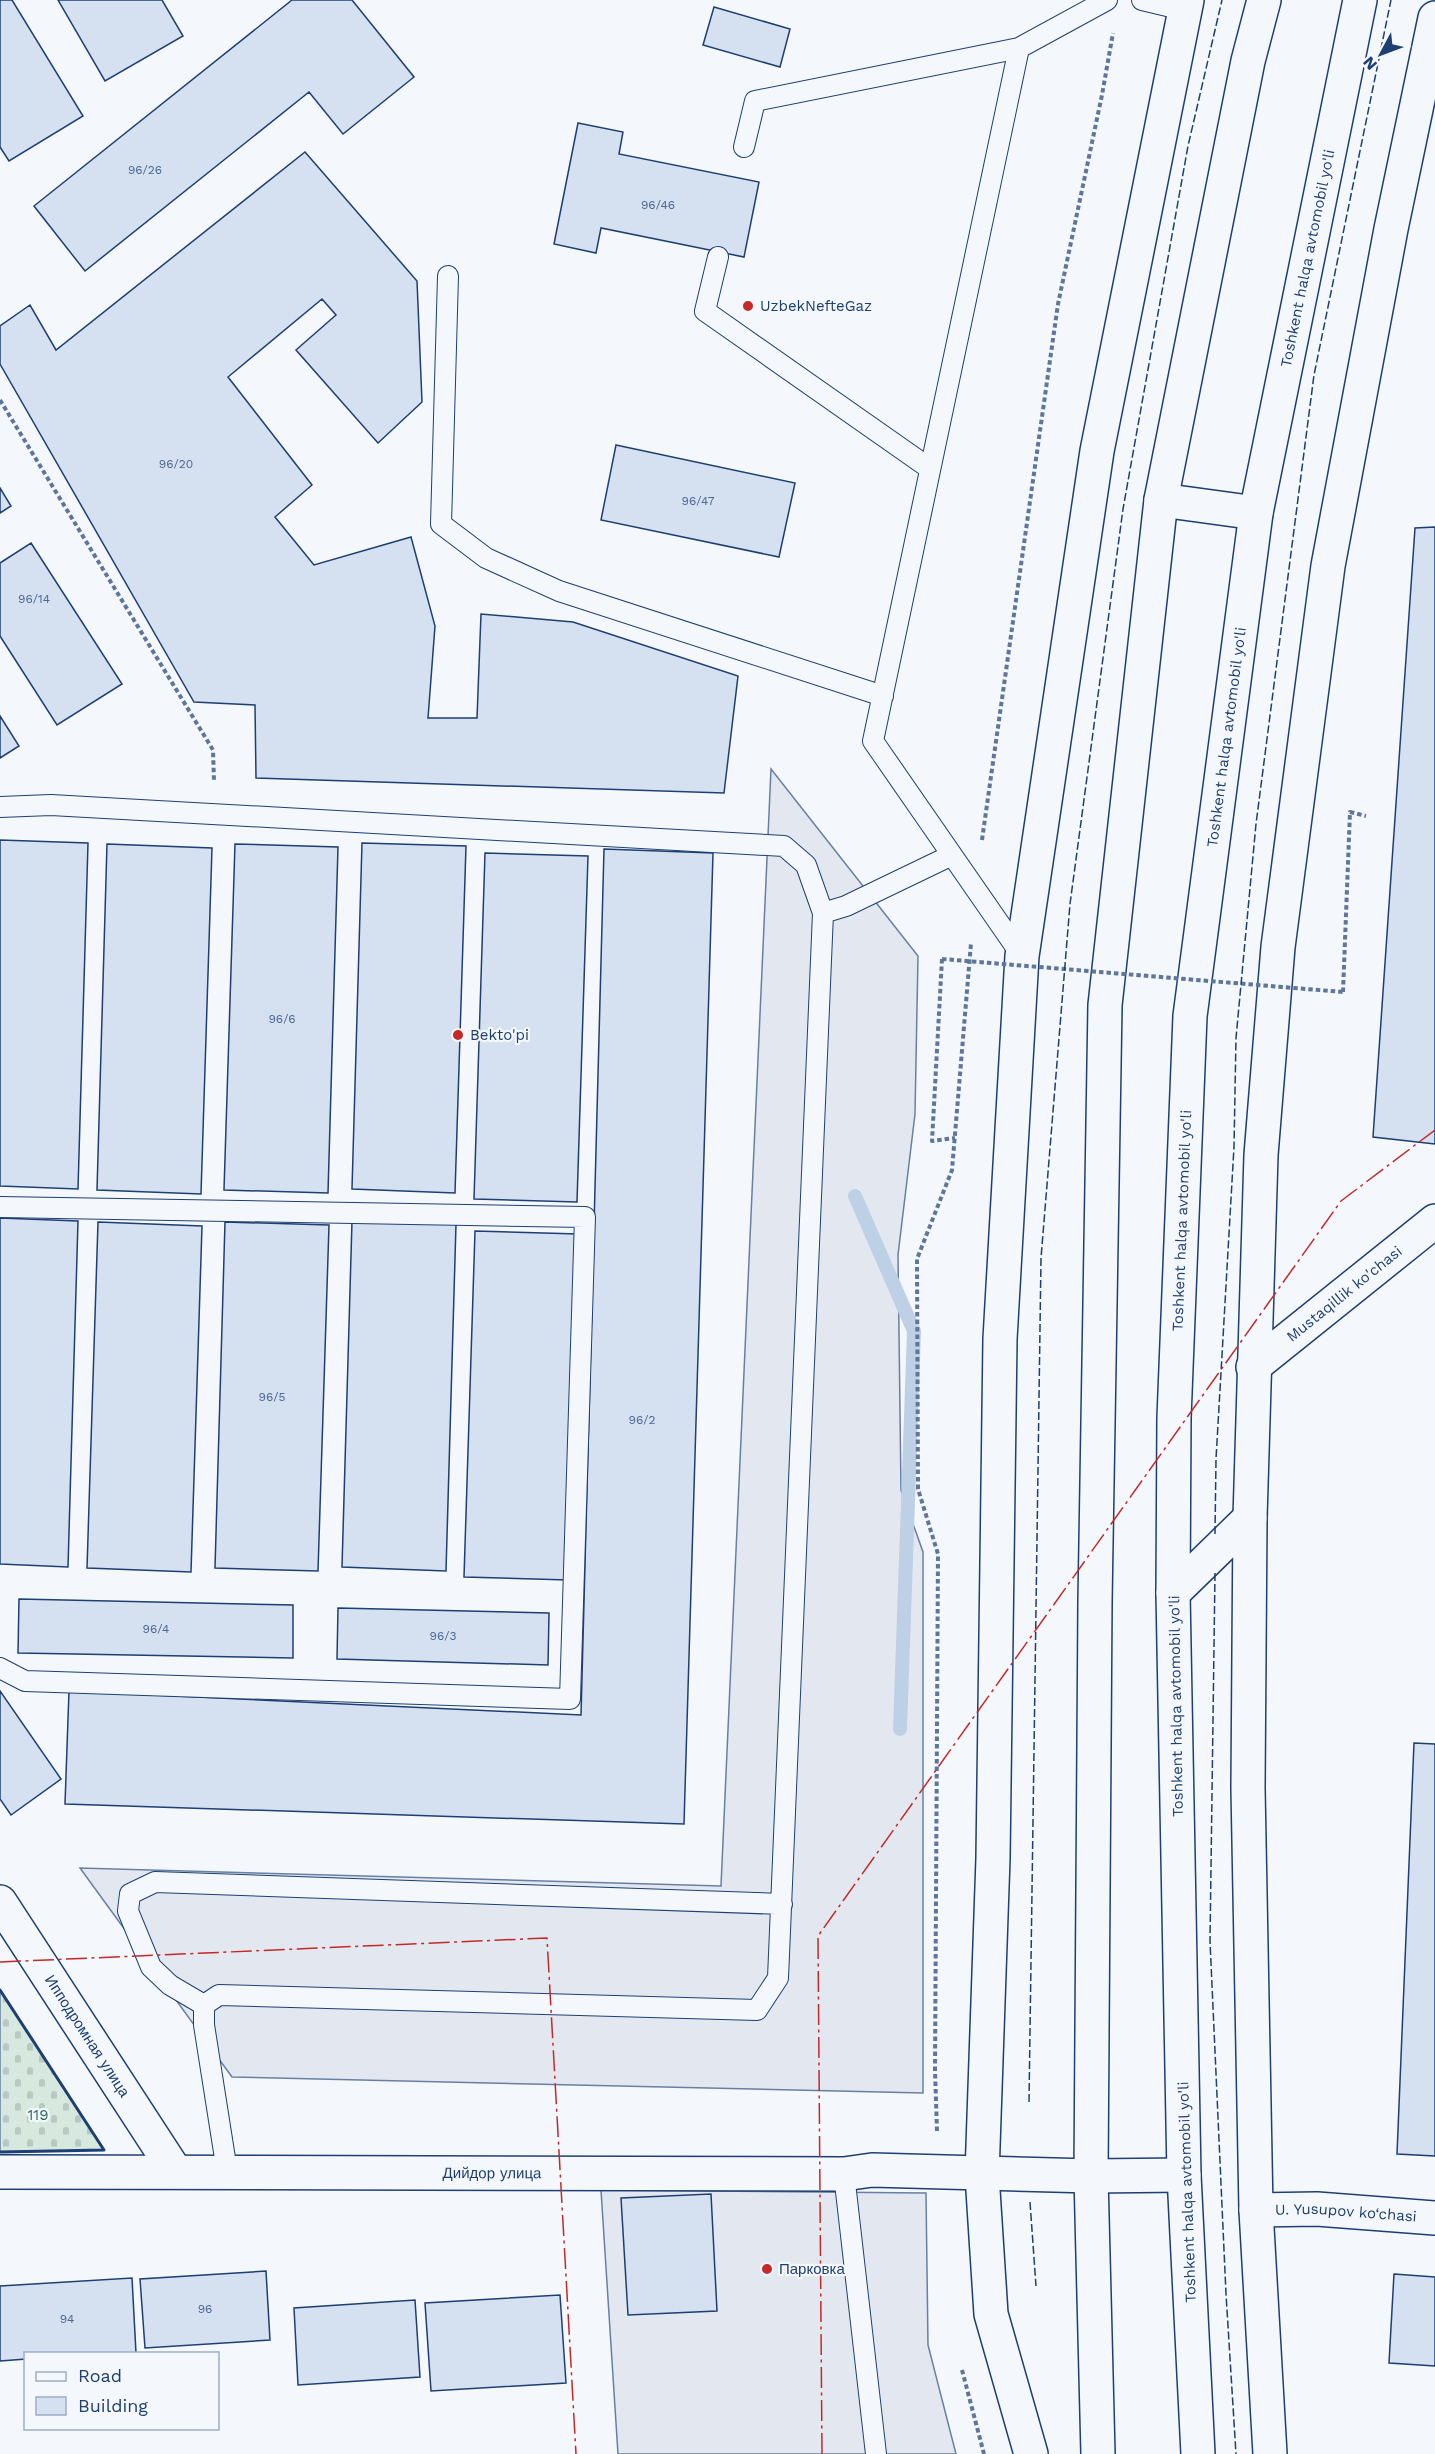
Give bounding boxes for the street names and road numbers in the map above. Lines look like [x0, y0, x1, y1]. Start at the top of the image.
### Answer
street label: Toshkent halqa avtomobil yo'li [1277, 148, 1338, 369]
street label: Toshkent halqa avtomobil yo'li [1203, 626, 1250, 848]
street label: Toshkent halqa avtomobil yo'li [1168, 1109, 1195, 1332]
street label: Mustaqillik ko'chasi [1283, 1242, 1406, 1346]
street label: Toshkent halqa avtomobil yo'li [1165, 1595, 1187, 1817]
street label: Ипподромная улица [41, 1972, 134, 2101]
street label: Toshkent halqa avtomobil yo'li [1174, 2081, 1200, 2303]
street label: Дийдор улица [443, 2164, 542, 2182]
street label: U. Yusupov ko‘chasi [1275, 2200, 1417, 2226]

